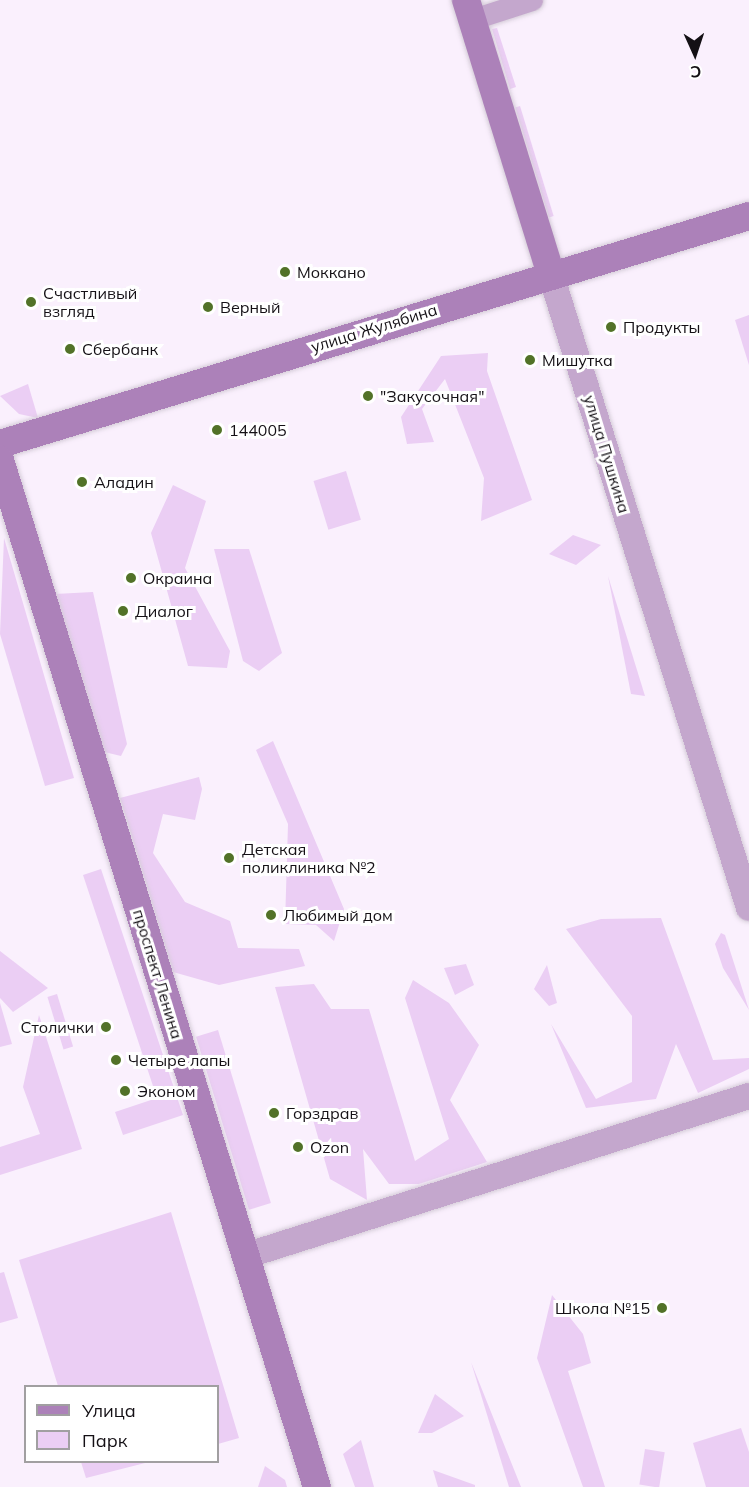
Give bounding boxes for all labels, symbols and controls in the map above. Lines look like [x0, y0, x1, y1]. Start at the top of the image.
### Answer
north arrow [665, 24, 725, 84]
text: С [690, 62, 702, 82]
place label: Моккано [297, 262, 366, 282]
marker: Моккано [278, 265, 292, 279]
place label: Счастливый взгляд [43, 283, 137, 321]
marker: Счастливый взгляд [24, 295, 38, 309]
place label: Верный [220, 297, 280, 317]
marker: Верный [201, 300, 215, 314]
street label: улица Жулябина [309, 300, 439, 356]
place label: Продукты [623, 317, 700, 337]
marker: Продукты [604, 320, 618, 334]
place label: Сбербанк [82, 339, 158, 359]
marker: Сбербанк [63, 342, 77, 356]
place label: Мишутка [542, 350, 613, 370]
marker: Мишутка [523, 353, 537, 367]
place label: "Закусочная" [380, 386, 484, 406]
marker: "Закусочная" [361, 389, 375, 403]
street label: улица Пушкина [580, 393, 634, 515]
place label: 144005 [229, 420, 287, 440]
marker: 144005 [210, 423, 224, 437]
place label: Аладин [94, 472, 154, 492]
marker: Аладин [75, 475, 89, 489]
place label: Окраина [143, 568, 212, 588]
marker: Окраина [124, 571, 138, 585]
place label: Диалог [135, 601, 193, 621]
marker: Диалог [116, 604, 130, 618]
place label: Детская поликлиника №2 [242, 839, 376, 877]
marker: Детская поликлиника №2 [220, 849, 238, 867]
place label: Любимый дом [283, 905, 393, 925]
street label: проспект Ленина [129, 907, 187, 1041]
marker: Любимый дом [264, 908, 278, 922]
place label: Столички [21, 1017, 94, 1037]
marker: Столички [99, 1020, 113, 1034]
place label: Четыре лапы [128, 1050, 230, 1070]
marker: Четыре лапы [109, 1053, 123, 1067]
place label: Эконом [137, 1081, 196, 1101]
marker: Эконом [118, 1084, 132, 1098]
place label: Горздрав [286, 1103, 358, 1123]
marker: Горздрав [267, 1106, 281, 1120]
place label: Ozon [310, 1137, 349, 1157]
marker: Ozon [291, 1140, 305, 1154]
place label: Школа №15 [555, 1298, 650, 1318]
marker: Школа №15 [655, 1301, 669, 1315]
legend [24, 1385, 219, 1463]
text: Улица [82, 1399, 136, 1422]
text: Парк [82, 1429, 127, 1452]

